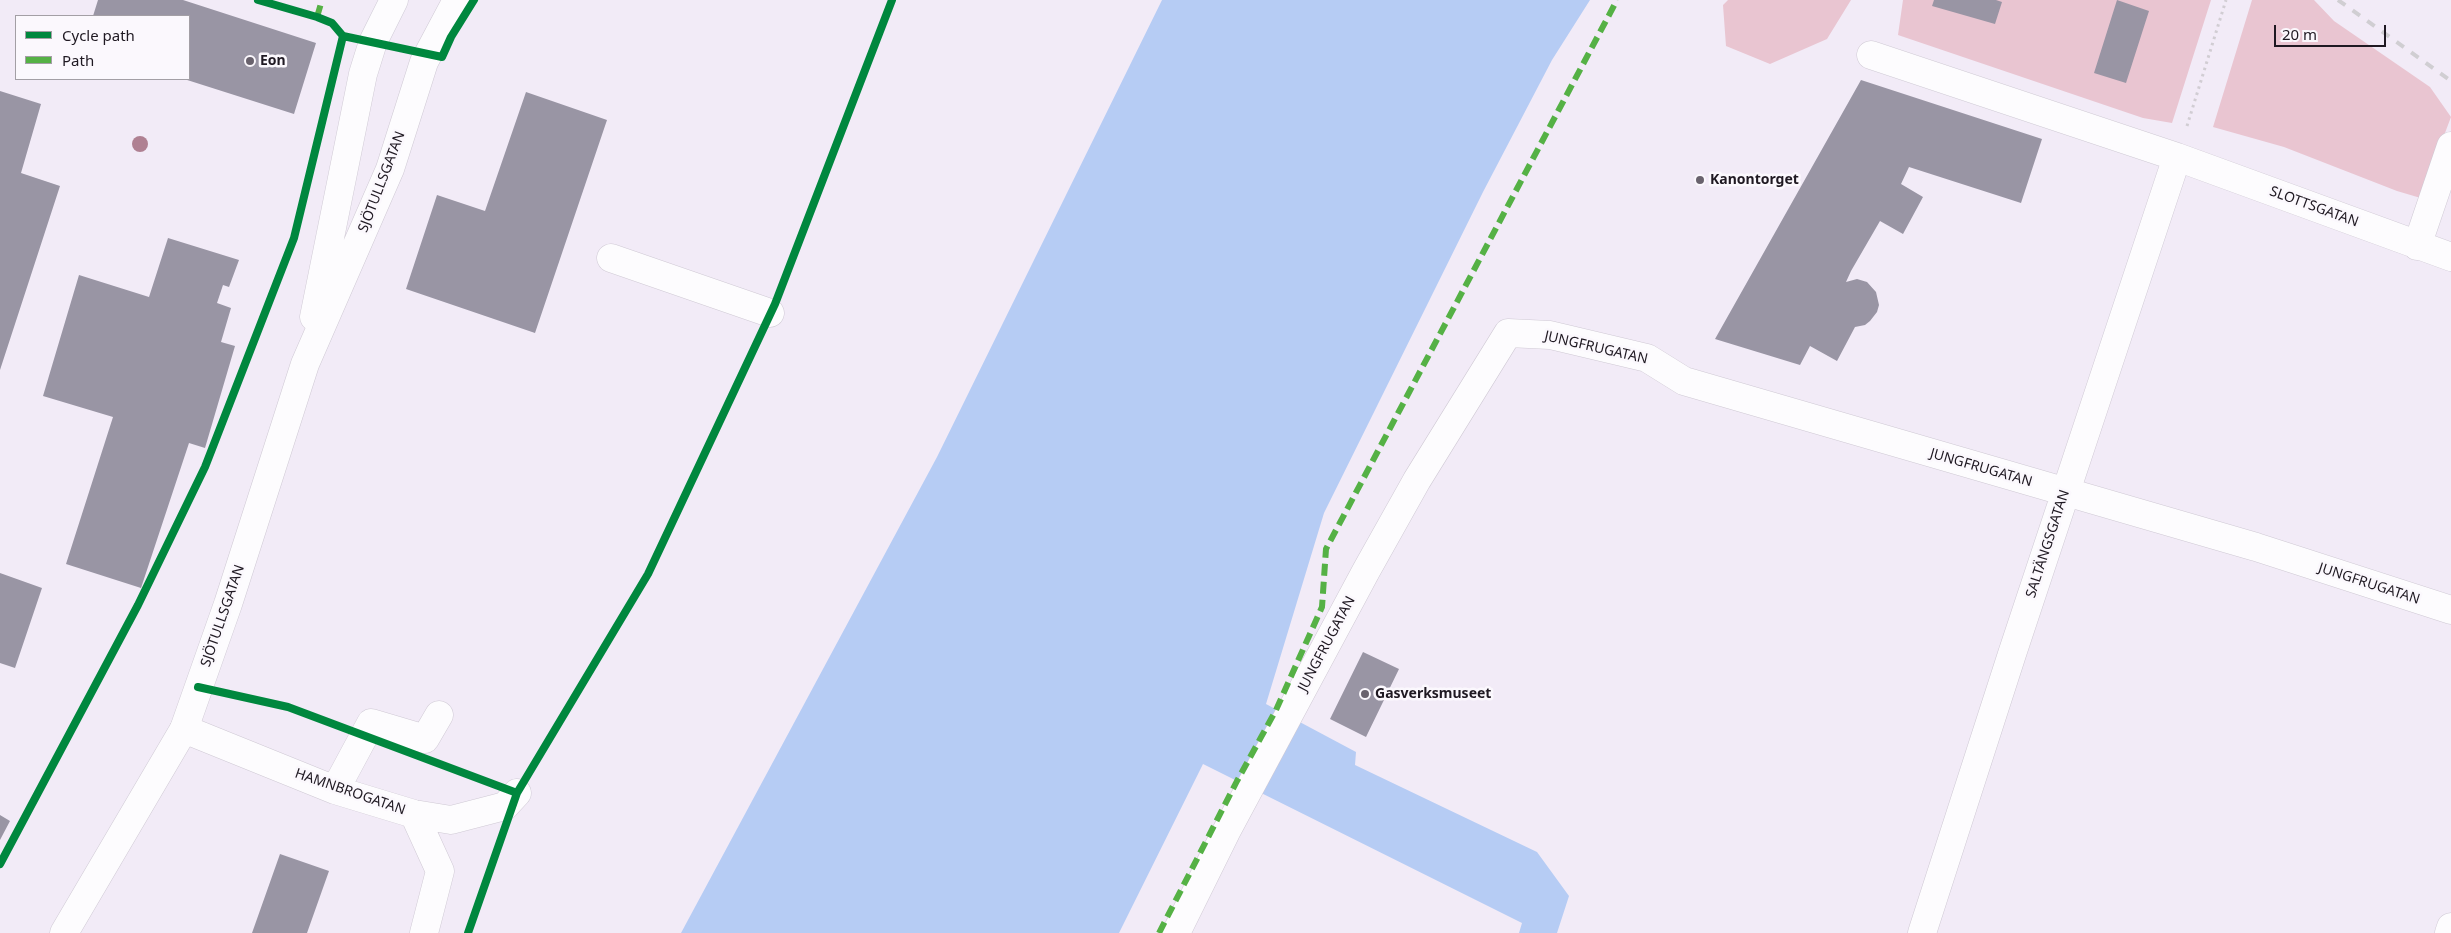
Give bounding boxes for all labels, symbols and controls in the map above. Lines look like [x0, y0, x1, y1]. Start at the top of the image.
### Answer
legend [15, 15, 190, 80]
scale bar [2276, 15, 2388, 47]
text: 20 m [2282, 24, 2317, 44]
text: Cycle path [62, 25, 135, 45]
text: Path [62, 50, 94, 70]
place label: Eon [260, 53, 286, 69]
marker: Eon [244, 55, 256, 67]
street label: SJÖTULLSGATAN [355, 129, 409, 235]
place label: Kanontorget [1710, 172, 1799, 188]
marker: Kanontorget [1694, 174, 1706, 186]
street label: SLOTTSGATAN [2267, 183, 2361, 231]
street label: JUNGFRUGATAN [1543, 328, 1649, 368]
street label: JUNGFRUGATAN [1928, 445, 2034, 491]
street label: SALTÄNGSGATAN [2023, 488, 2073, 600]
street label: JUNGFRUGATAN [2316, 560, 2422, 608]
street label: SJÖTULLSGATAN [198, 563, 248, 669]
street label: JUNGFRUGATAN [1295, 593, 1359, 695]
place label: Gasverksmuseet [1375, 686, 1491, 702]
marker: Gasverksmuseet [1359, 688, 1371, 700]
street label: HAMNBROGATAN [292, 765, 408, 819]

